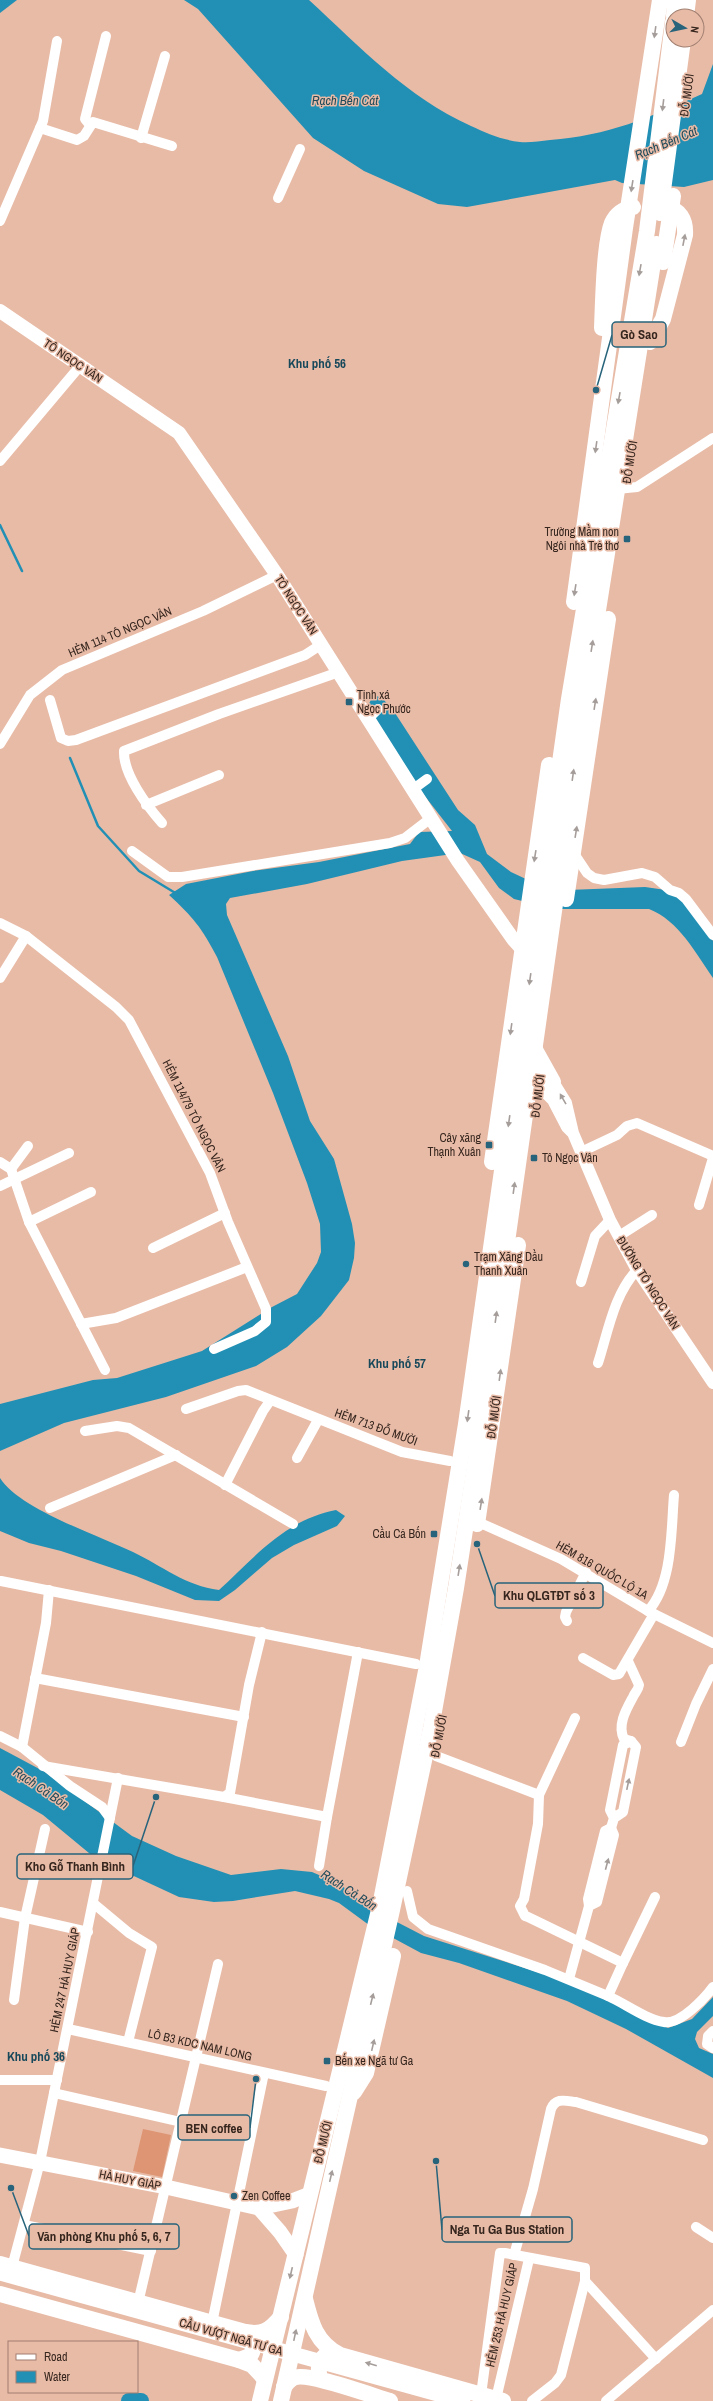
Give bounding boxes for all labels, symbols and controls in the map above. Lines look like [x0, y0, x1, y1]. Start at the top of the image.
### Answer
north arrow [665, 8, 705, 48]
text: N [687, 25, 702, 34]
one-way arrow [652, 26, 659, 38]
street label: ĐỖ MƯỜI [675, 72, 698, 118]
water label: Rạch Bến Cát [312, 92, 379, 109]
one-way arrow [660, 99, 666, 111]
water label: Rạch Bến Cát [632, 122, 701, 164]
one-way arrow [629, 180, 635, 192]
one-way arrow [681, 233, 687, 246]
one-way arrow [637, 264, 643, 276]
callout: Gò Sao [612, 322, 666, 347]
text: Gò Sao [620, 326, 658, 343]
street label: TÔ NGỌC VÂN [40, 335, 106, 387]
district label: Khu phố 56 [288, 355, 346, 372]
one-way arrow [615, 392, 621, 404]
street label: ĐỖ MƯỜI [618, 439, 641, 485]
one-way arrow [593, 441, 599, 453]
place label: Trường Mầm non Ngôi nhà Trẻ thơ [544, 524, 620, 554]
marker: Trường Mầm non Ngôi nhà Trẻ thơ [622, 534, 632, 544]
street label: TÔ NGỌC VÂN [271, 572, 321, 638]
one-way arrow [572, 584, 578, 596]
street label: HẺM 114 TÔ NGỌC VÂN [66, 603, 174, 661]
one-way arrow [589, 640, 595, 652]
place label: Tịnh xá Ngọc Phước [357, 687, 411, 717]
marker: Tịnh xá Ngọc Phước [344, 697, 354, 707]
one-way arrow [592, 698, 598, 710]
one-way arrow [570, 769, 576, 781]
one-way arrow [573, 826, 579, 838]
one-way arrow [532, 850, 538, 863]
one-way arrow [527, 973, 533, 985]
one-way arrow [508, 1023, 514, 1036]
street label: HẺM 114/79 TÔ NGỌC VÂN [159, 1057, 229, 1175]
street label: ĐỖ MƯỜI [526, 1073, 549, 1118]
one-way arrow [559, 1093, 566, 1105]
one-way arrow [506, 1115, 512, 1127]
place label: Cây xăng Thạnh Xuân [427, 1130, 482, 1160]
marker: Cây xăng Thạnh Xuân [484, 1140, 494, 1150]
place label: Tô Ngọc Vân [542, 1150, 598, 1166]
marker: Tô Ngọc Vân [529, 1153, 539, 1163]
one-way arrow [511, 1182, 517, 1194]
street label: ĐƯỜNG TÔ NGỌC VÂN [613, 1233, 683, 1333]
place label: Trạm Xăng Dầu Thanh Xuân [474, 1249, 543, 1279]
marker: Trạm Xăng Dầu Thanh Xuân [461, 1259, 471, 1269]
one-way arrow [493, 1311, 500, 1323]
district label: Khu phố 57 [368, 1355, 426, 1372]
one-way arrow [497, 1369, 503, 1381]
street label: ĐỖ MƯỜI [482, 1394, 505, 1440]
street label: HẺM 713 ĐỖ MƯỜI [332, 1404, 420, 1449]
one-way arrow [465, 1410, 471, 1422]
one-way arrow [478, 1498, 484, 1510]
place label: Cầu Cả Bốn [372, 1526, 426, 1542]
marker: Cầu Cả Bốn [429, 1529, 439, 1539]
street label: HẺM 816 QUỐC LỘ 1A [553, 1535, 652, 1603]
one-way arrow [456, 1564, 462, 1576]
callout: Khu QLGTĐT số 3 [495, 1583, 603, 1608]
text: Khu QLGTĐT số 3 [503, 1587, 595, 1604]
street label: ĐỖ MƯỜI [426, 1713, 451, 1759]
water label: Rạch Cả Bốn [10, 1763, 72, 1813]
one-way arrow [626, 1777, 632, 1790]
callout: Kho Gỗ Thanh Bình [17, 1854, 133, 1879]
text: Kho Gỗ Thanh Bình [25, 1858, 125, 1875]
one-way arrow [604, 1858, 610, 1871]
water label: Rạch Cả Bốn [318, 1866, 380, 1914]
street label: HẺM 247 HÀ HUY GIÁP [46, 1926, 84, 2034]
one-way arrow [369, 1993, 375, 2005]
street label: LÔ B3 KDC NAM LONG [146, 2025, 254, 2065]
one-way arrow [370, 2038, 376, 2051]
district label: Khu phố 36 [7, 2048, 65, 2065]
place label: Bến xe Ngã tư Ga [335, 2053, 414, 2069]
marker: Bến xe Ngã tư Ga [322, 2056, 332, 2066]
callout: BEN coffee [178, 2115, 250, 2140]
street label: ĐỖ MƯỜI [309, 2119, 336, 2165]
text: BEN coffee [186, 2120, 242, 2137]
street label: HÀ HUY GIÁP [98, 2166, 163, 2194]
one-way arrow [328, 2170, 334, 2182]
place label: Zen Coffee [242, 2188, 291, 2204]
marker: Zen Coffee [229, 2191, 239, 2201]
callout: Nga Tu Ga Bus Station [442, 2217, 572, 2242]
text: Nga Tu Ga Bus Station [450, 2221, 564, 2238]
callout: Văn phòng Khu phố 5, 6, 7 [29, 2224, 179, 2249]
text: Văn phòng Khu phố 5, 6, 7 [37, 2228, 171, 2245]
street label: HẺM 253 HÀ HUY GIÁP [482, 2261, 522, 2369]
one-way arrow [288, 2267, 294, 2279]
street label: CẦU VƯỢT NGÃ TƯ GA [177, 2314, 285, 2360]
one-way arrow [292, 2329, 298, 2342]
legend [8, 2341, 138, 2393]
text: Road [44, 2349, 68, 2365]
one-way arrow [364, 2361, 376, 2367]
text: Water [44, 2369, 71, 2385]

